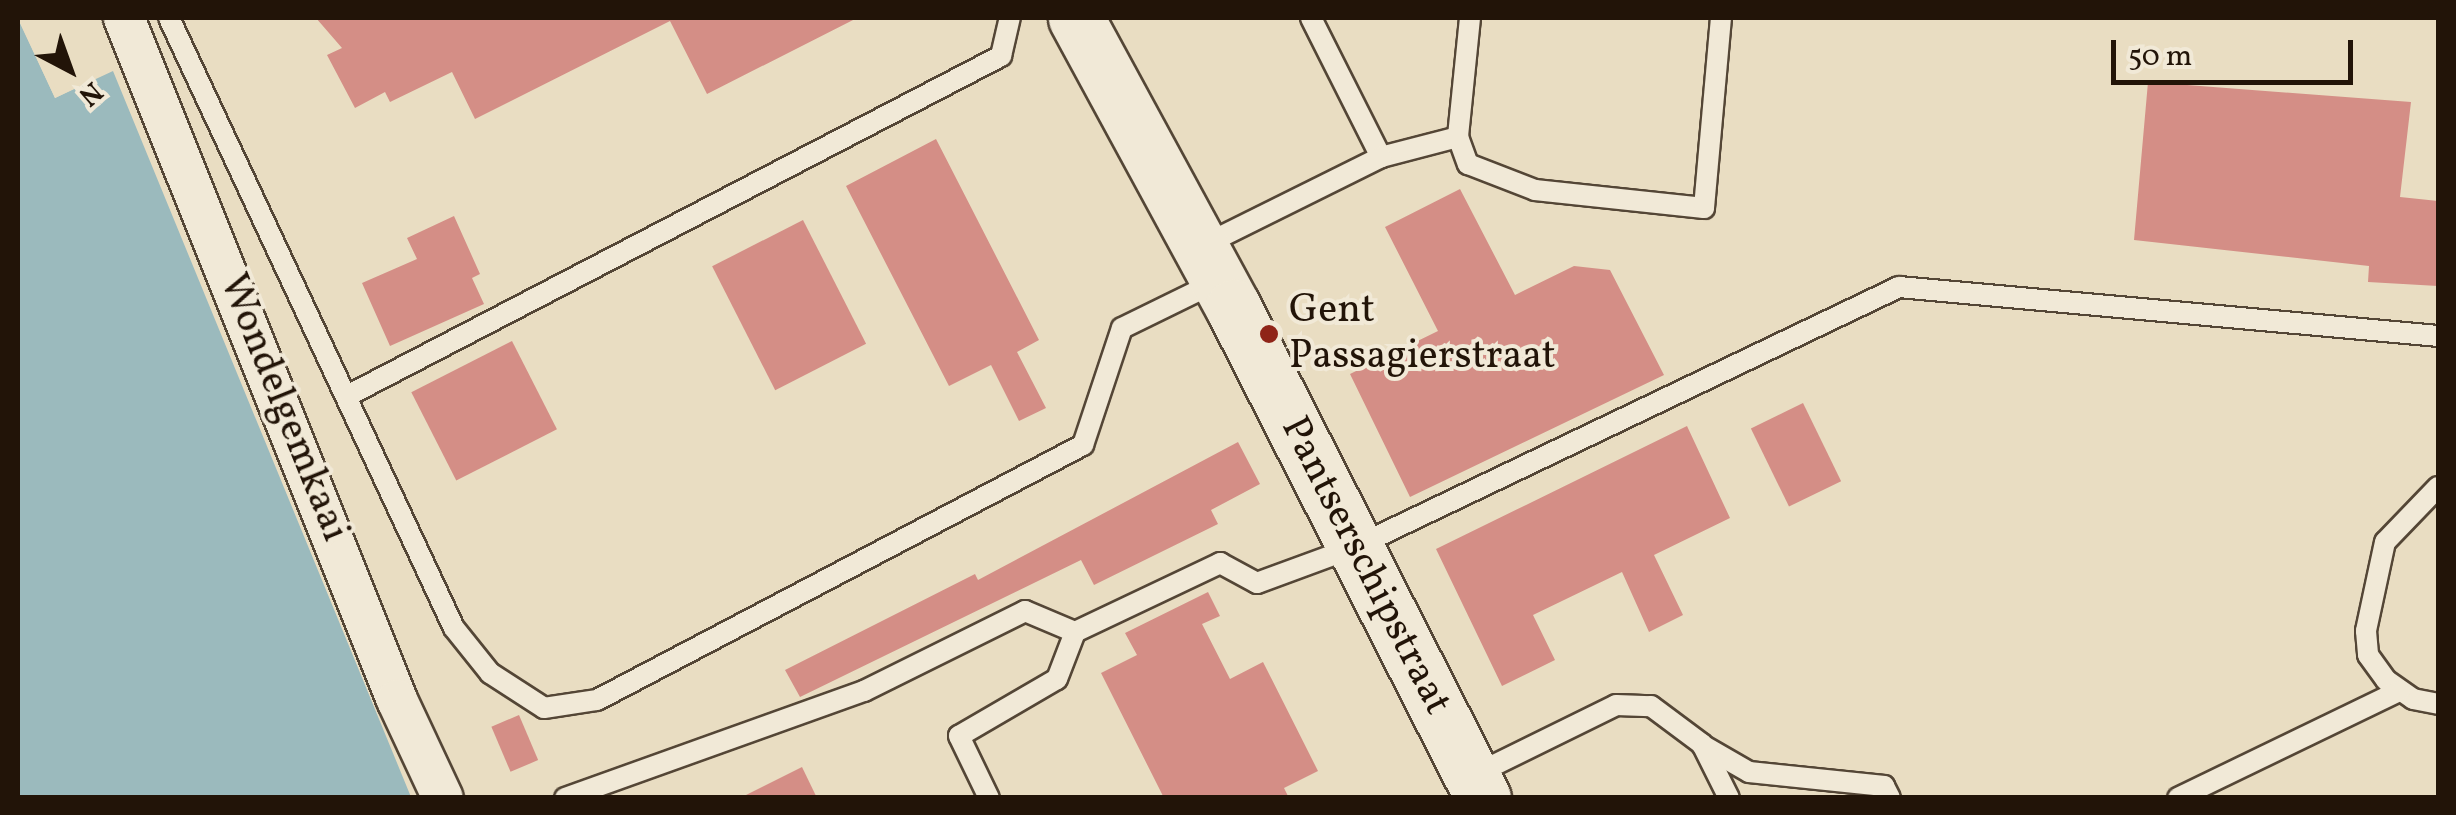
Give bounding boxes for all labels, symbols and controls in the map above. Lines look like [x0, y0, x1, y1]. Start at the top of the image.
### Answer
north arrow [20, 20, 120, 120]
scale bar [2116, 20, 2358, 82]
text: 50 m [2128, 36, 2192, 78]
text: N [70, 72, 110, 114]
street label: Wondelgemkaai [208, 267, 358, 549]
place label: Gent Passagierstraat [1289, 287, 1556, 381]
marker: Gent Passagierstraat [1258, 323, 1280, 345]
street label: Pantserschipstraat [1269, 409, 1461, 723]

